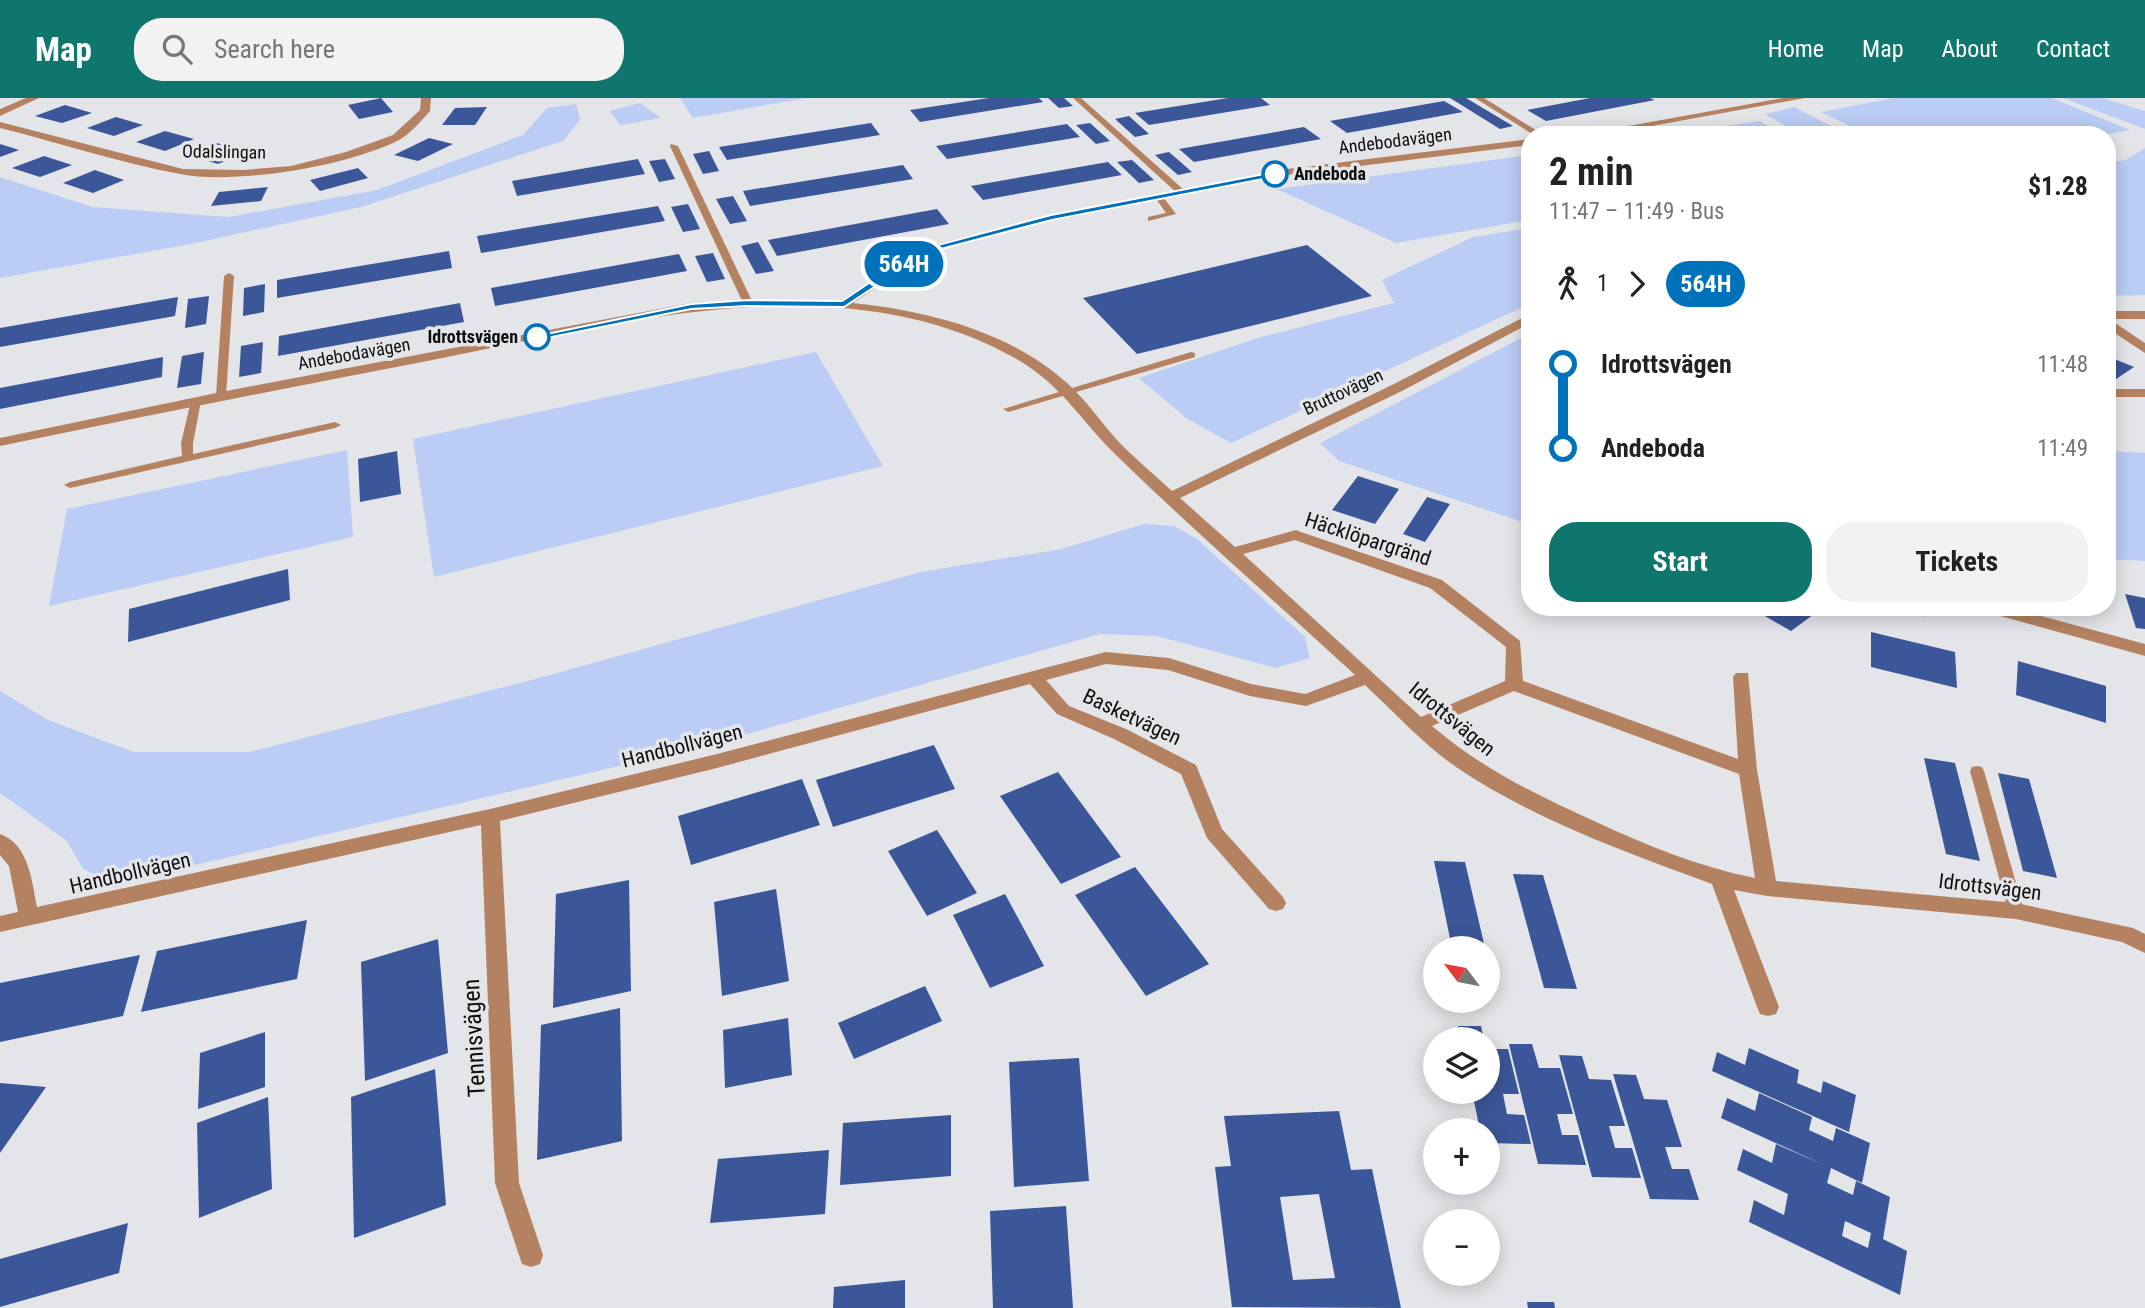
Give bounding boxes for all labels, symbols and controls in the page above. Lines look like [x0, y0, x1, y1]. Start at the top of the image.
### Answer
search box [134, 18, 624, 81]
text: Map [35, 30, 92, 69]
icon: search [158, 30, 196, 68]
text: Search here [214, 34, 335, 64]
text: Home [1768, 35, 1824, 63]
text: Map [1862, 35, 1904, 63]
text: About [1942, 35, 1998, 63]
text: Contact [2036, 35, 2110, 63]
street label: Andebodavägen [1337, 123, 1453, 158]
street label: Odalslingan [182, 140, 266, 163]
text: 2 min [1549, 150, 1633, 194]
marker: Andeboda [1262, 161, 1288, 187]
place label: Andeboda [1294, 163, 1366, 184]
text: $1.28 [2028, 171, 2088, 201]
text: 11:47 – 11:49 · Bus [1549, 198, 1725, 225]
line badge: 564H [855, 241, 953, 287]
text: 564H [878, 250, 930, 278]
icon: walk [1549, 265, 1587, 303]
icon: forward [1618, 265, 1656, 303]
text: 1 [1597, 270, 1608, 297]
text: 564H [1680, 270, 1731, 298]
marker: Idrottsvägen [524, 324, 550, 350]
place label: Idrottsvägen [427, 326, 518, 347]
street label: Andebodavägen [296, 333, 412, 374]
text: Idrottsvägen [1601, 349, 1732, 379]
text: 11:48 [2037, 351, 2088, 378]
street label: Bruttovägen [1300, 364, 1386, 419]
text: Andeboda [1601, 433, 1705, 463]
text: 11:49 [2037, 435, 2088, 462]
street label: Häcklöpargränd [1302, 507, 1434, 571]
button: Start [1549, 522, 1812, 602]
button: Tickets [1826, 522, 2088, 602]
street label: Idrottsvägen [1404, 677, 1500, 761]
street label: Basketvägen [1079, 684, 1185, 750]
street label: Handbollvägen [619, 719, 745, 773]
street label: Handbollvägen [67, 847, 193, 899]
street label: Idrottsvägen [1937, 869, 2043, 905]
north arrow [1423, 936, 1500, 1013]
map controls [1423, 936, 1500, 1286]
street label: Tennisvägen [457, 978, 491, 1098]
button: layers [1423, 1027, 1500, 1104]
button: + [1423, 1118, 1500, 1195]
button: − [1423, 1209, 1500, 1286]

